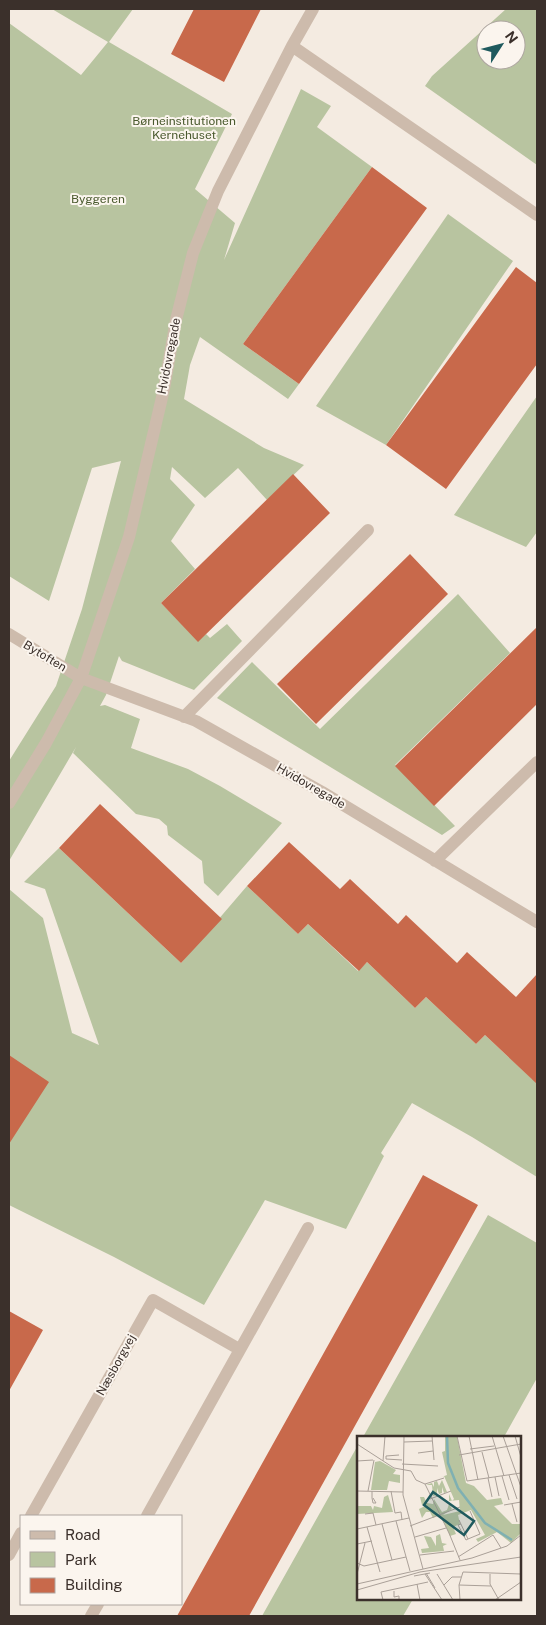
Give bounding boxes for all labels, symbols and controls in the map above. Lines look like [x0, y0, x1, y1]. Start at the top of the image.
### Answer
north arrow [476, 20, 526, 70]
text: N [502, 28, 521, 46]
park label: Børneinstitutionen Kernehuset [132, 114, 236, 142]
park label: Byggeren [71, 192, 125, 206]
street label: Hvidovregade [155, 317, 183, 395]
street label: Bytoften [21, 638, 69, 674]
street label: Hvidovregade [274, 761, 348, 811]
street label: Næsborgvej [93, 1332, 139, 1398]
inset map [357, 1436, 521, 1600]
legend [20, 1515, 182, 1605]
text: Road [65, 1526, 101, 1543]
text: Park [65, 1551, 97, 1568]
text: Building [65, 1576, 123, 1593]

